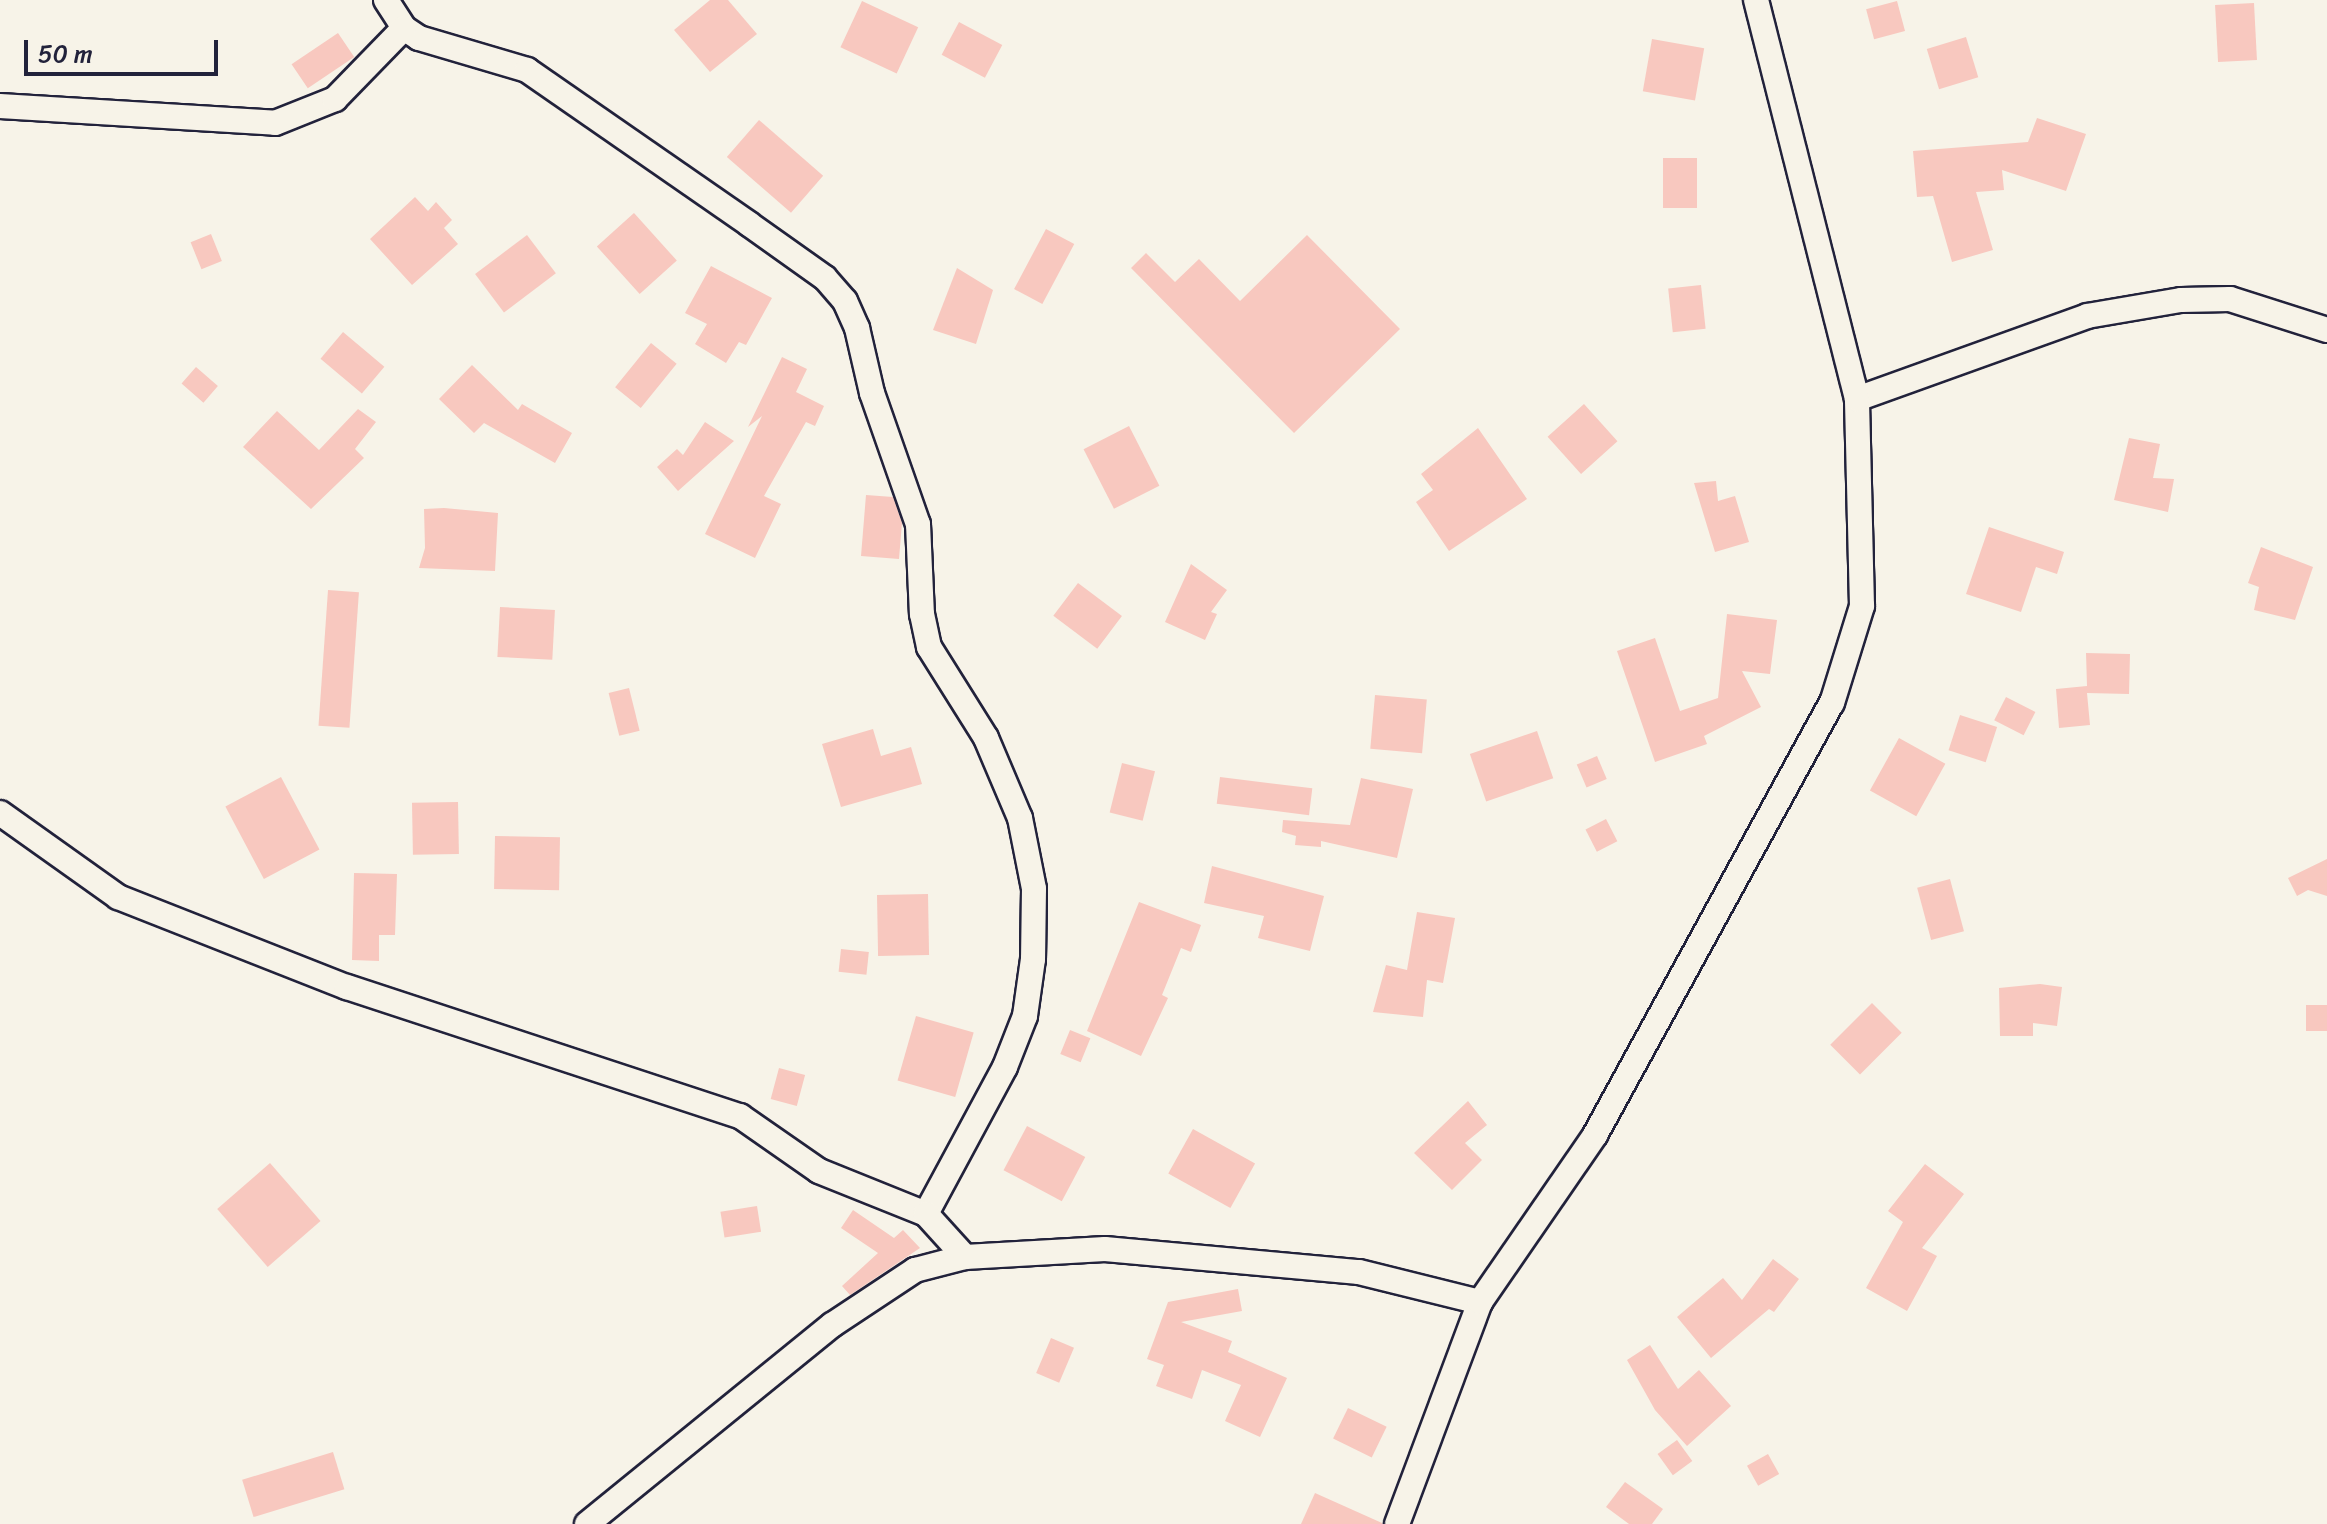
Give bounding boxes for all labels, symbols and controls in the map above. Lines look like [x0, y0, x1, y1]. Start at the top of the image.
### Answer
scale bar [28, 24, 222, 74]
text: 50 m [38, 33, 93, 75]

